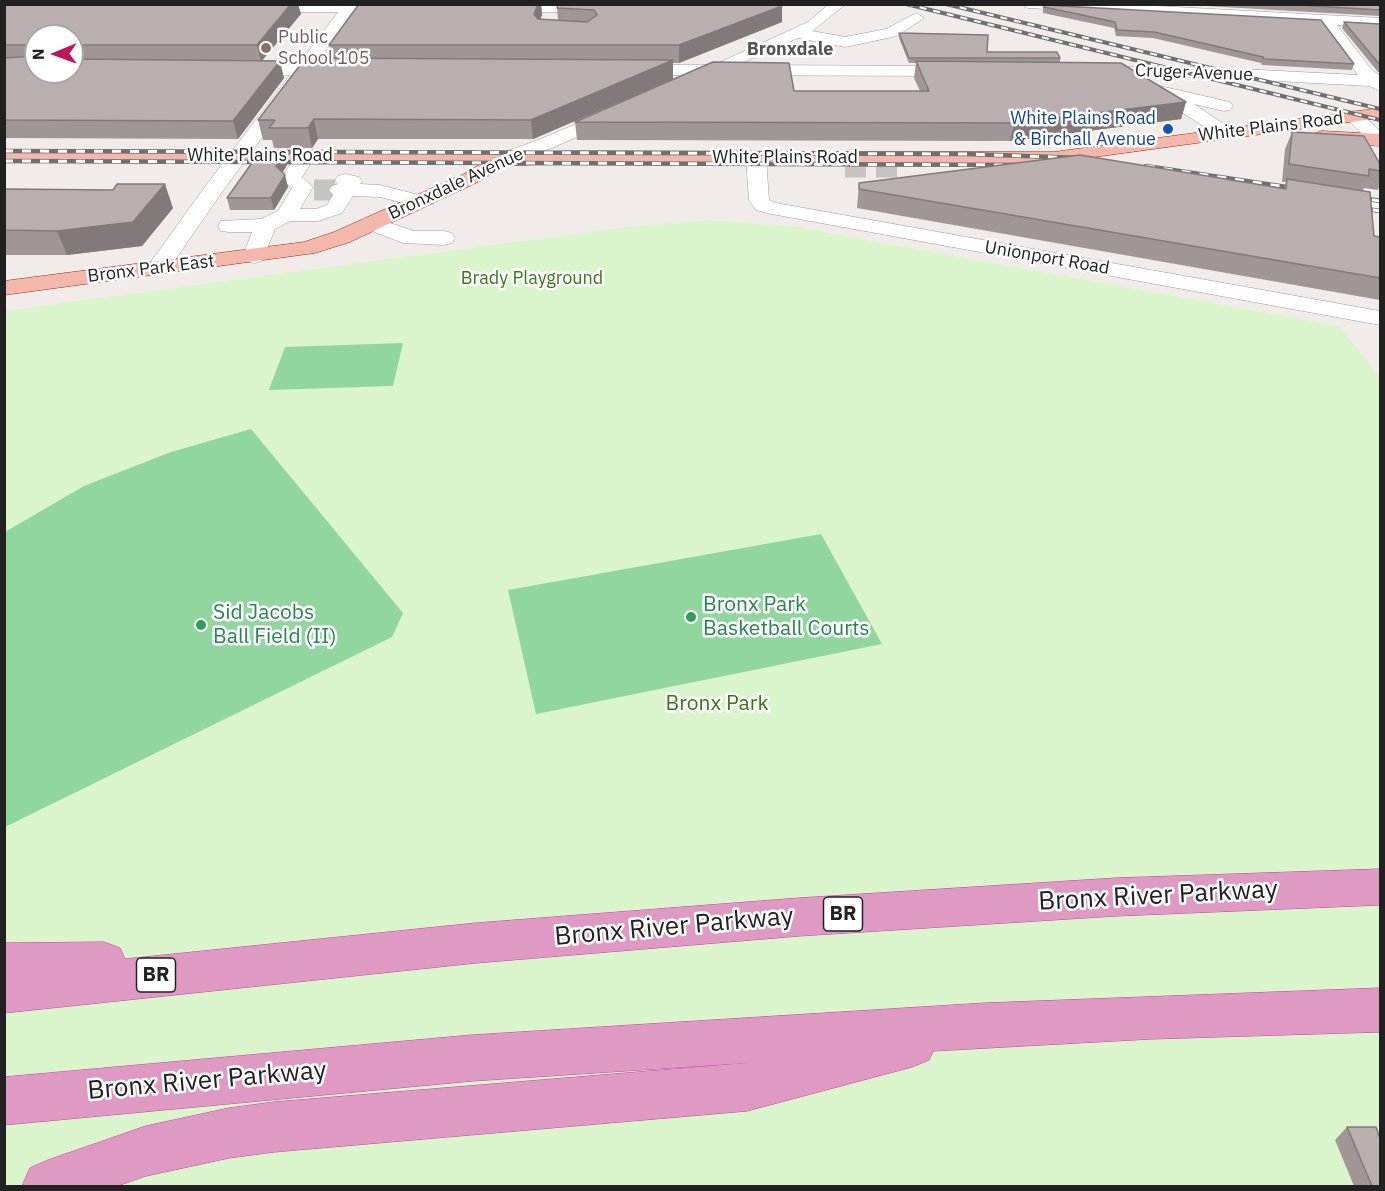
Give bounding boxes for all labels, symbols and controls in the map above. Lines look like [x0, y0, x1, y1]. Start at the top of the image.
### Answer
north arrow [24, 24, 84, 84]
place label: Public School 105 [278, 27, 369, 70]
district label: Bronxdale [747, 39, 833, 61]
marker: Public School 105 [259, 41, 273, 55]
text: N [28, 48, 48, 60]
street label: Cruger Avenue [1135, 60, 1253, 86]
street label: White Plains Road [1197, 107, 1345, 147]
place label: White Plains Road & Birchall Avenue [1010, 108, 1156, 150]
marker: White Plains Road & Birchall Avenue [1161, 122, 1175, 136]
street label: Bronxdale Avenue [385, 143, 527, 225]
street label: White Plains Road [187, 145, 333, 167]
street label: White Plains Road [712, 147, 858, 169]
street label: Unionport Road [983, 236, 1111, 280]
street label: Bronx Park East [86, 250, 216, 288]
park label: Brady Playground [461, 268, 603, 290]
place label: Bronx Park Basketball Courts [703, 592, 870, 642]
place label: Sid Jacobs Ball Field (II) [213, 600, 336, 650]
marker: Bronx Park Basketball Courts [684, 610, 698, 624]
marker: Sid Jacobs Ball Field (II) [194, 618, 208, 632]
park label: Bronx Park [665, 691, 769, 717]
street label: Bronx River Parkway [1037, 874, 1279, 918]
road number: BR [824, 897, 862, 931]
street label: Bronx River Parkway [553, 901, 795, 953]
road number: BR [136, 958, 176, 992]
street label: Bronx River Parkway [86, 1055, 328, 1107]

